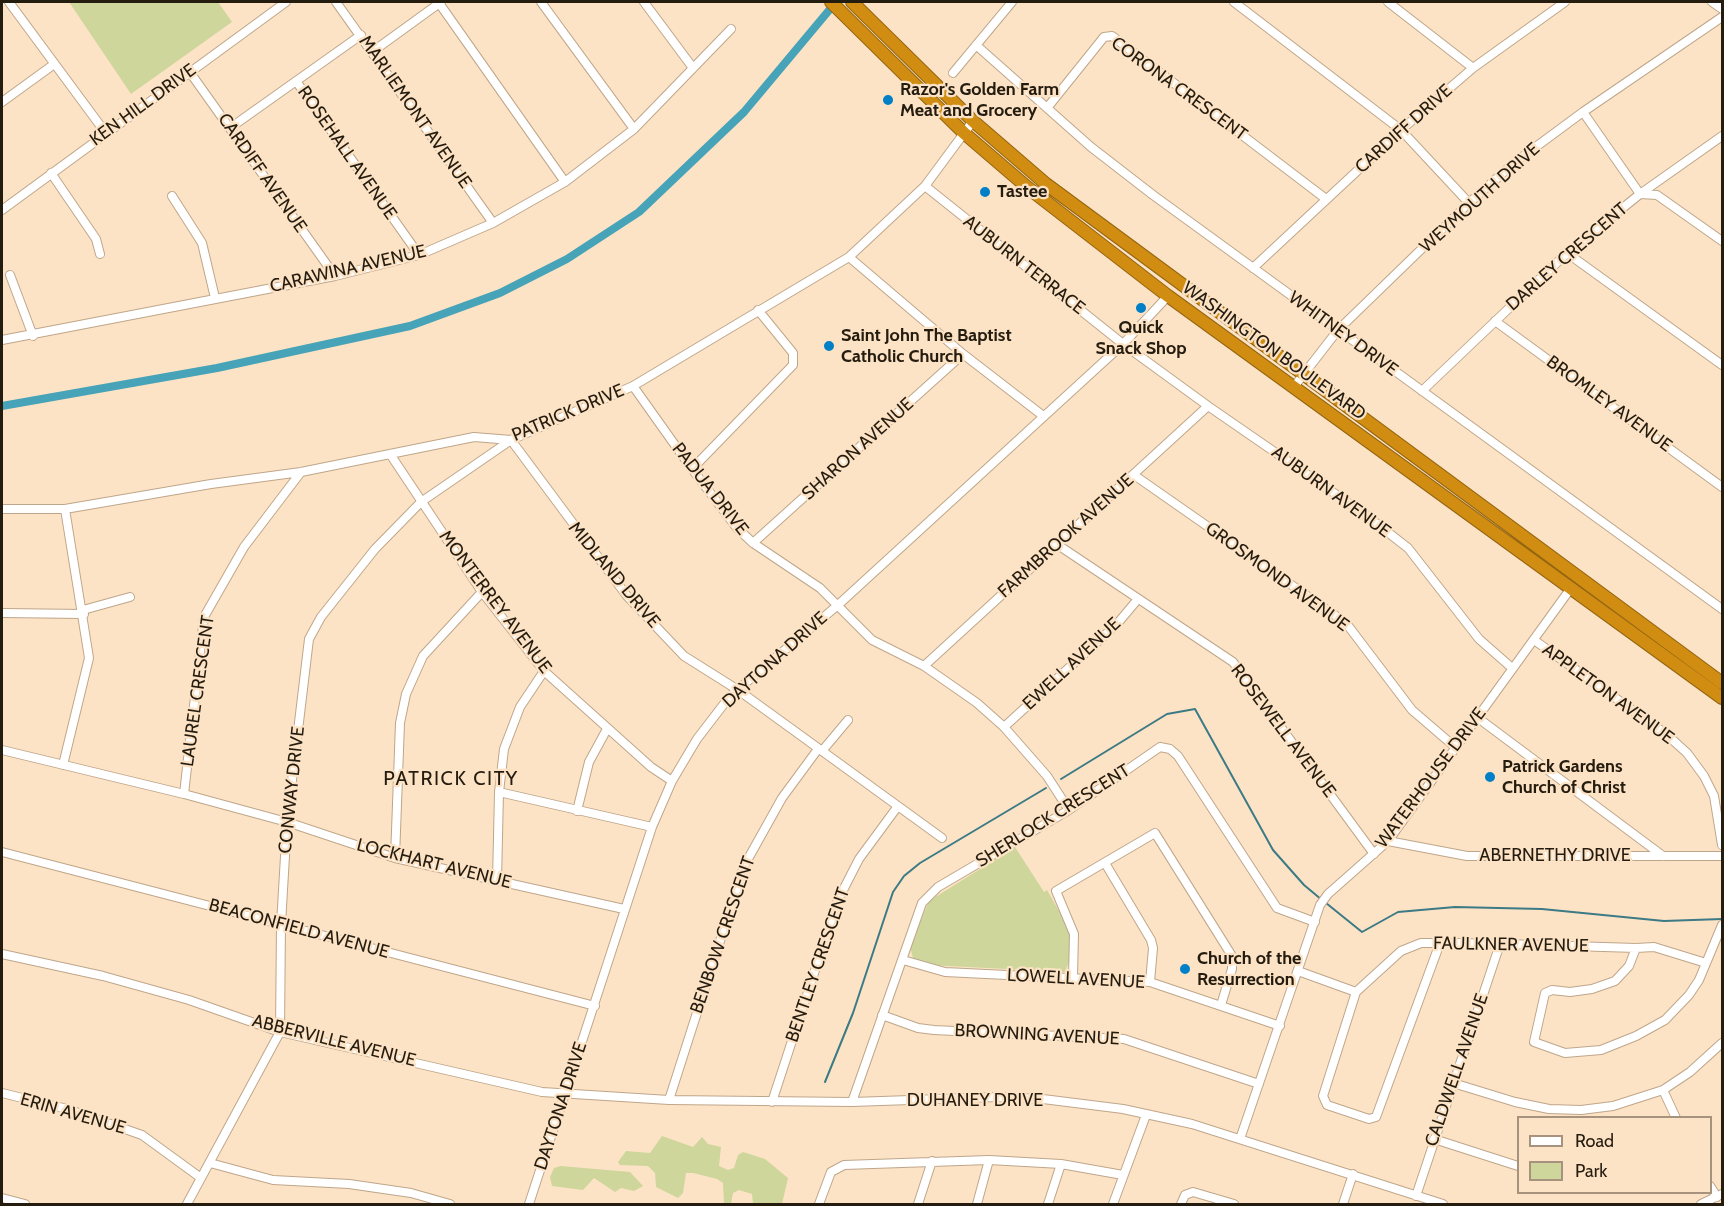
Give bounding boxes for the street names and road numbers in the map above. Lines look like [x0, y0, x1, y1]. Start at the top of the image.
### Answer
street label: MARLIEMONT AVENUE [354, 31, 476, 193]
street label: CORONA CRESCENT [1107, 32, 1251, 146]
street label: KEN HILL DRIVE [86, 59, 200, 151]
street label: CARDIFF DRIVE [1351, 80, 1457, 178]
street label: ROSEHALL AVENUE [293, 82, 401, 224]
street label: CARDIFF AVENUE [213, 109, 311, 237]
street label: WEYMOUTH DRIVE [1416, 138, 1544, 258]
street label: DARLEY CRESCENT [1502, 198, 1632, 316]
street label: AUBURN TERRACE [959, 211, 1089, 319]
street label: CARAWINA AVENUE [268, 241, 428, 297]
street label: WASHINGTON BOULEVARD [1178, 277, 1370, 425]
street label: WHITNEY DRIVE [1284, 287, 1402, 381]
street label: BROMLEY AVENUE [1542, 351, 1676, 457]
street label: PATRICK DRIVE [509, 380, 627, 446]
street label: SHARON AVENUE [798, 393, 918, 505]
street label: PADUA DRIVE [667, 439, 753, 539]
street label: AUBURN AVENUE [1267, 442, 1395, 542]
street label: FARMBROOK AVENUE [994, 469, 1138, 603]
street label: MIDLAND DRIVE [563, 518, 665, 632]
street label: GROSMOND AVENUE [1201, 518, 1353, 636]
street label: MONTERREY AVENUE [434, 526, 556, 678]
street label: DAYTONA DRIVE [718, 607, 832, 713]
street label: EWELL AVENUE [1019, 613, 1125, 715]
street label: LAUREL CRESCENT [177, 614, 219, 768]
street label: APPLETON AVENUE [1538, 639, 1678, 749]
street label: ROSEWELL AVENUE [1226, 660, 1340, 802]
street label: WATERHOUSE DRIVE [1371, 703, 1491, 853]
street label: CONWAY DRIVE [275, 726, 309, 854]
street label: SHERLOCK CRESCENT [972, 760, 1134, 872]
street label: LOCKHART AVENUE [354, 834, 514, 894]
street label: ABERNETHY DRIVE [1479, 845, 1631, 867]
street label: BENBOW CRESCENT [686, 854, 760, 1016]
street label: BENTLEY CRESCENT [781, 885, 855, 1045]
street label: BEACONFIELD AVENUE [206, 895, 392, 963]
street label: FAULKNER AVENUE [1433, 933, 1589, 957]
street label: LOWELL AVENUE [1006, 965, 1146, 993]
street label: CALDWELL AVENUE [1421, 991, 1493, 1149]
street label: ABBERVILLE AVENUE [250, 1010, 418, 1072]
street label: BROWNING AVENUE [954, 1020, 1120, 1050]
street label: DAYTONA DRIVE [530, 1039, 592, 1173]
street label: ERIN AVENUE [18, 1089, 128, 1139]
street label: DUHANEY DRIVE [907, 1090, 1043, 1112]

